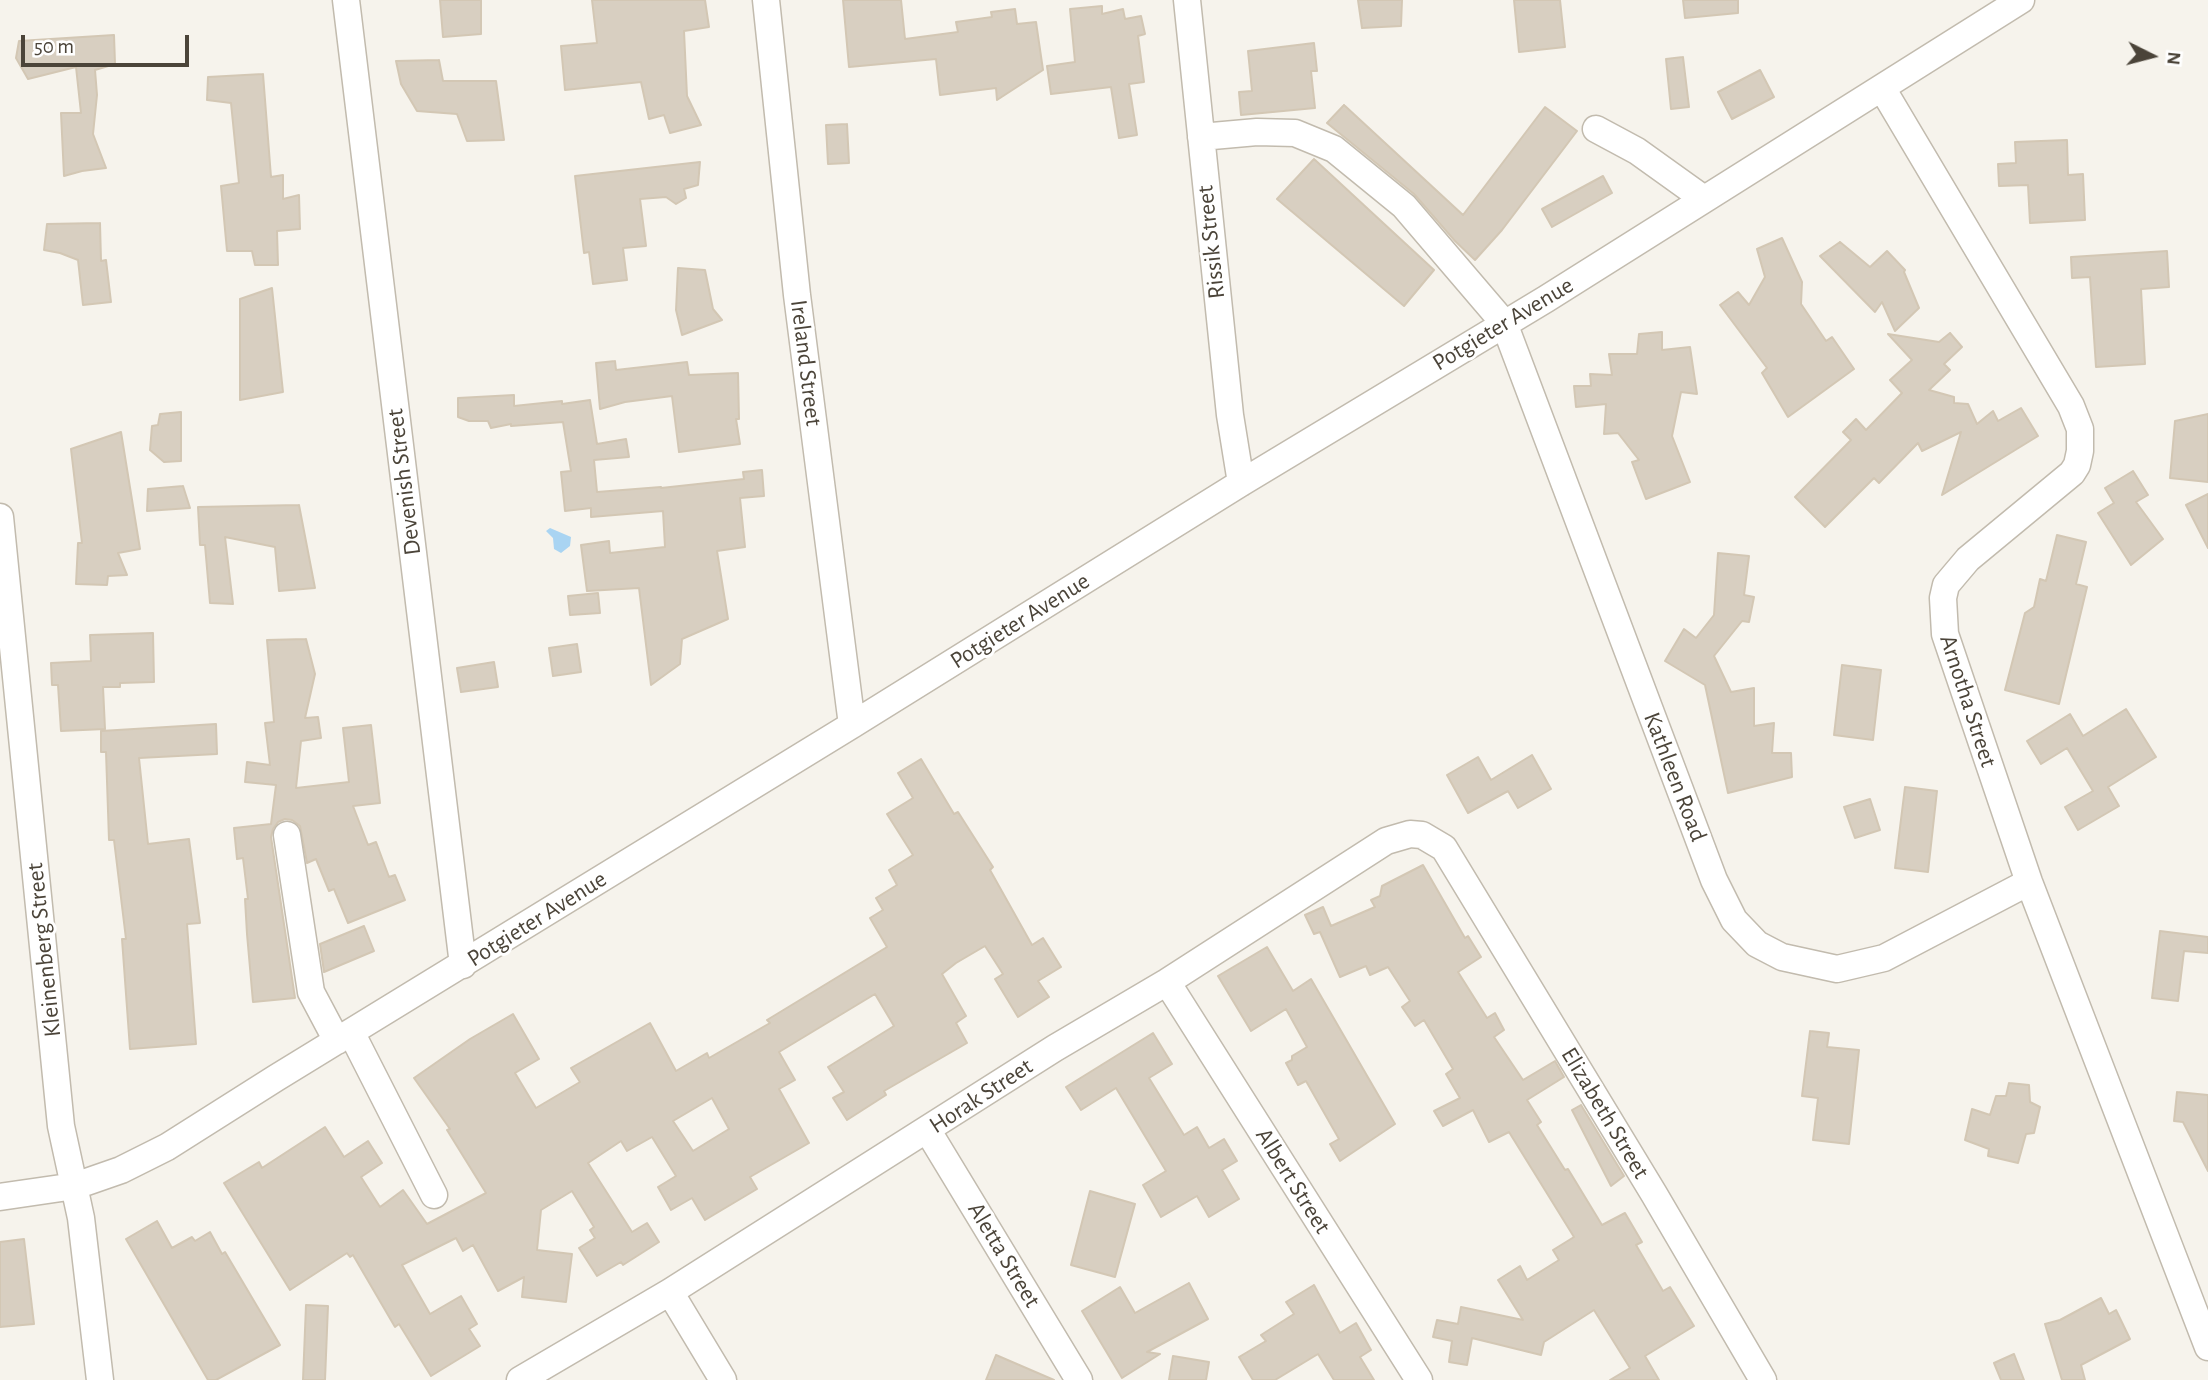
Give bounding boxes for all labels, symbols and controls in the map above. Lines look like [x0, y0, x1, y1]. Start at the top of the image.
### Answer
scale bar [24, 21, 192, 65]
north arrow [2117, 21, 2187, 91]
text: 50 m [34, 36, 74, 57]
text: N [2163, 51, 2184, 66]
street label: Rissik Street [1191, 184, 1231, 300]
street label: Potgieter Avenue [1427, 271, 1579, 377]
street label: Ireland Street [784, 298, 828, 428]
street label: Devenish Street [381, 407, 427, 557]
street label: Potgieter Avenue [945, 567, 1095, 675]
street label: Arnotha Street [1933, 631, 2003, 771]
street label: Kathleen Road [1637, 708, 1713, 846]
street label: Kleinenberg Street [21, 861, 67, 1039]
street label: Potgieter Avenue [462, 865, 612, 973]
street label: Elizabeth Street [1554, 1042, 1656, 1184]
street label: Horak Street [924, 1052, 1038, 1140]
street label: Albert Street [1249, 1123, 1337, 1239]
street label: Aletta Street [961, 1197, 1047, 1313]

